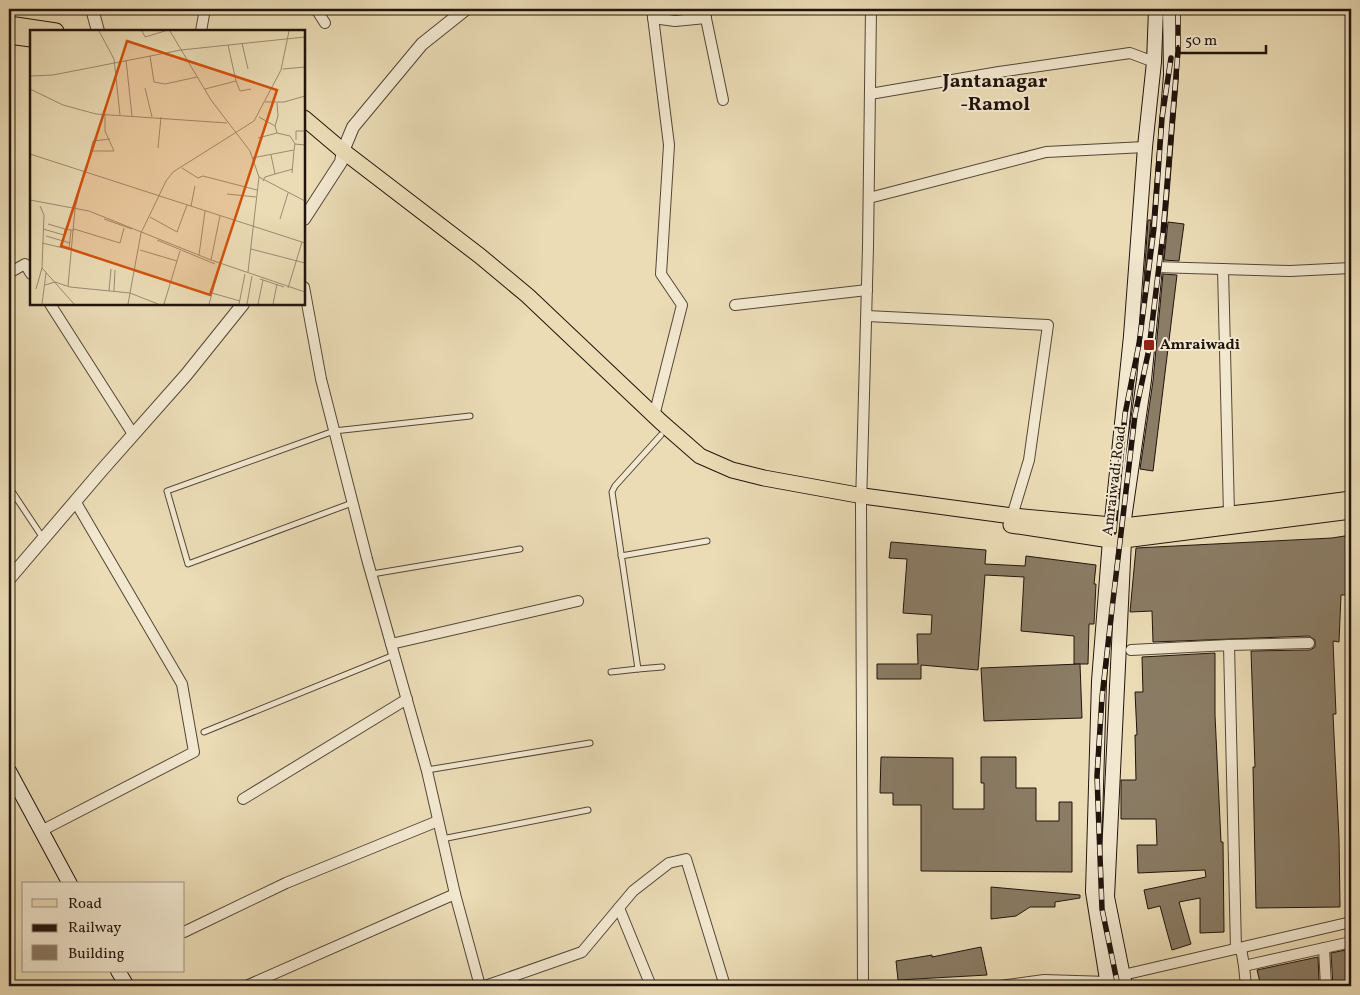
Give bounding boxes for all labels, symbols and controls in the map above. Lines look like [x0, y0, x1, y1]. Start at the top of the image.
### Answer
scale bar [1178, 22, 1265, 54]
inset map [30, 30, 305, 305]
text: 50 m [1185, 31, 1217, 52]
district label: Jantanagar -Ramol [941, 68, 1048, 119]
place label: Amraiwadi [1160, 335, 1240, 356]
marker: Amraiwadi [1142, 338, 1156, 352]
street label: Amraiwadi Road [1098, 425, 1132, 537]
legend [22, 882, 185, 972]
text: Road [68, 894, 102, 915]
text: Railway [68, 918, 121, 939]
text: Building [68, 944, 125, 965]

